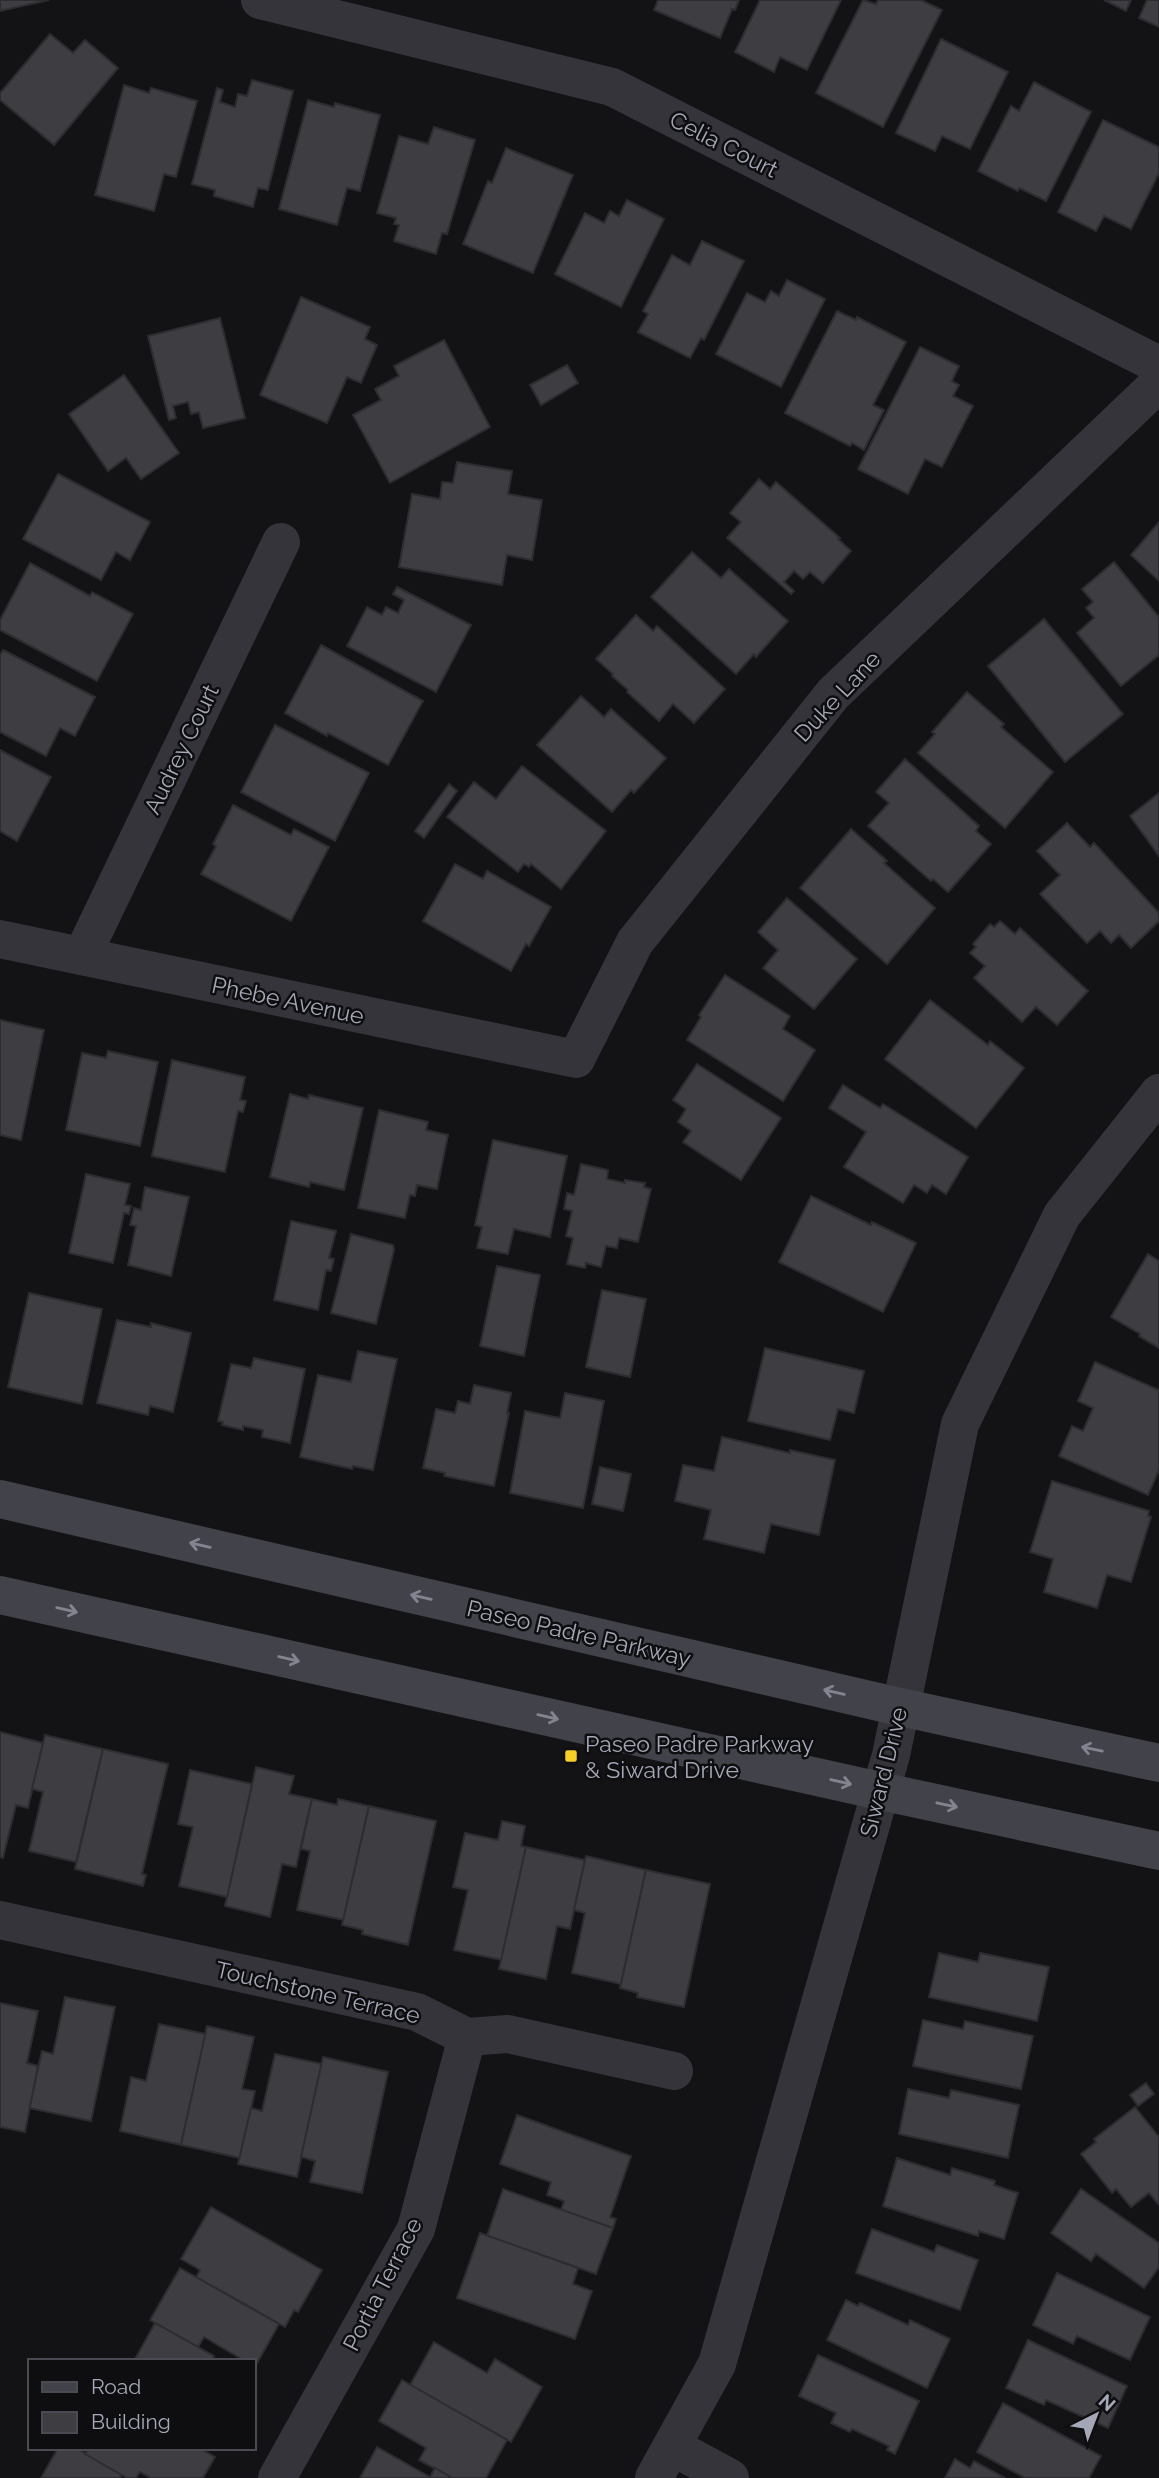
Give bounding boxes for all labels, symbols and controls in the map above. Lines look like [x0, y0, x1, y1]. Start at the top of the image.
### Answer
street label: Celia Court [665, 105, 783, 183]
street label: Duke Lane [788, 645, 886, 747]
street label: Audrey Court [138, 680, 224, 818]
street label: Phebe Avenue [209, 971, 367, 1029]
one-way arrow [189, 1538, 212, 1551]
one-way arrow [410, 1589, 433, 1603]
street label: Paseo Padre Parkway [464, 1594, 694, 1672]
one-way arrow [55, 1603, 78, 1617]
one-way arrow [277, 1653, 300, 1666]
one-way arrow [823, 1685, 846, 1699]
street label: Siward Drive [854, 1704, 912, 1840]
one-way arrow [536, 1711, 558, 1724]
place label: Paseo Padre Parkway & Siward Drive [585, 1730, 814, 1783]
one-way arrow [1081, 1741, 1104, 1755]
marker: Paseo Padre Parkway & Siward Drive [563, 1748, 579, 1764]
one-way arrow [829, 1776, 852, 1790]
one-way arrow [935, 1799, 958, 1813]
street label: Touchstone Terrace [213, 1955, 423, 2029]
street label: Portia Terrace [337, 2213, 427, 2355]
legend [28, 2359, 256, 2450]
text: Road [91, 2374, 141, 2399]
north arrow [1061, 2380, 1131, 2450]
text: N [1095, 2389, 1120, 2415]
text: Building [91, 2409, 171, 2434]

